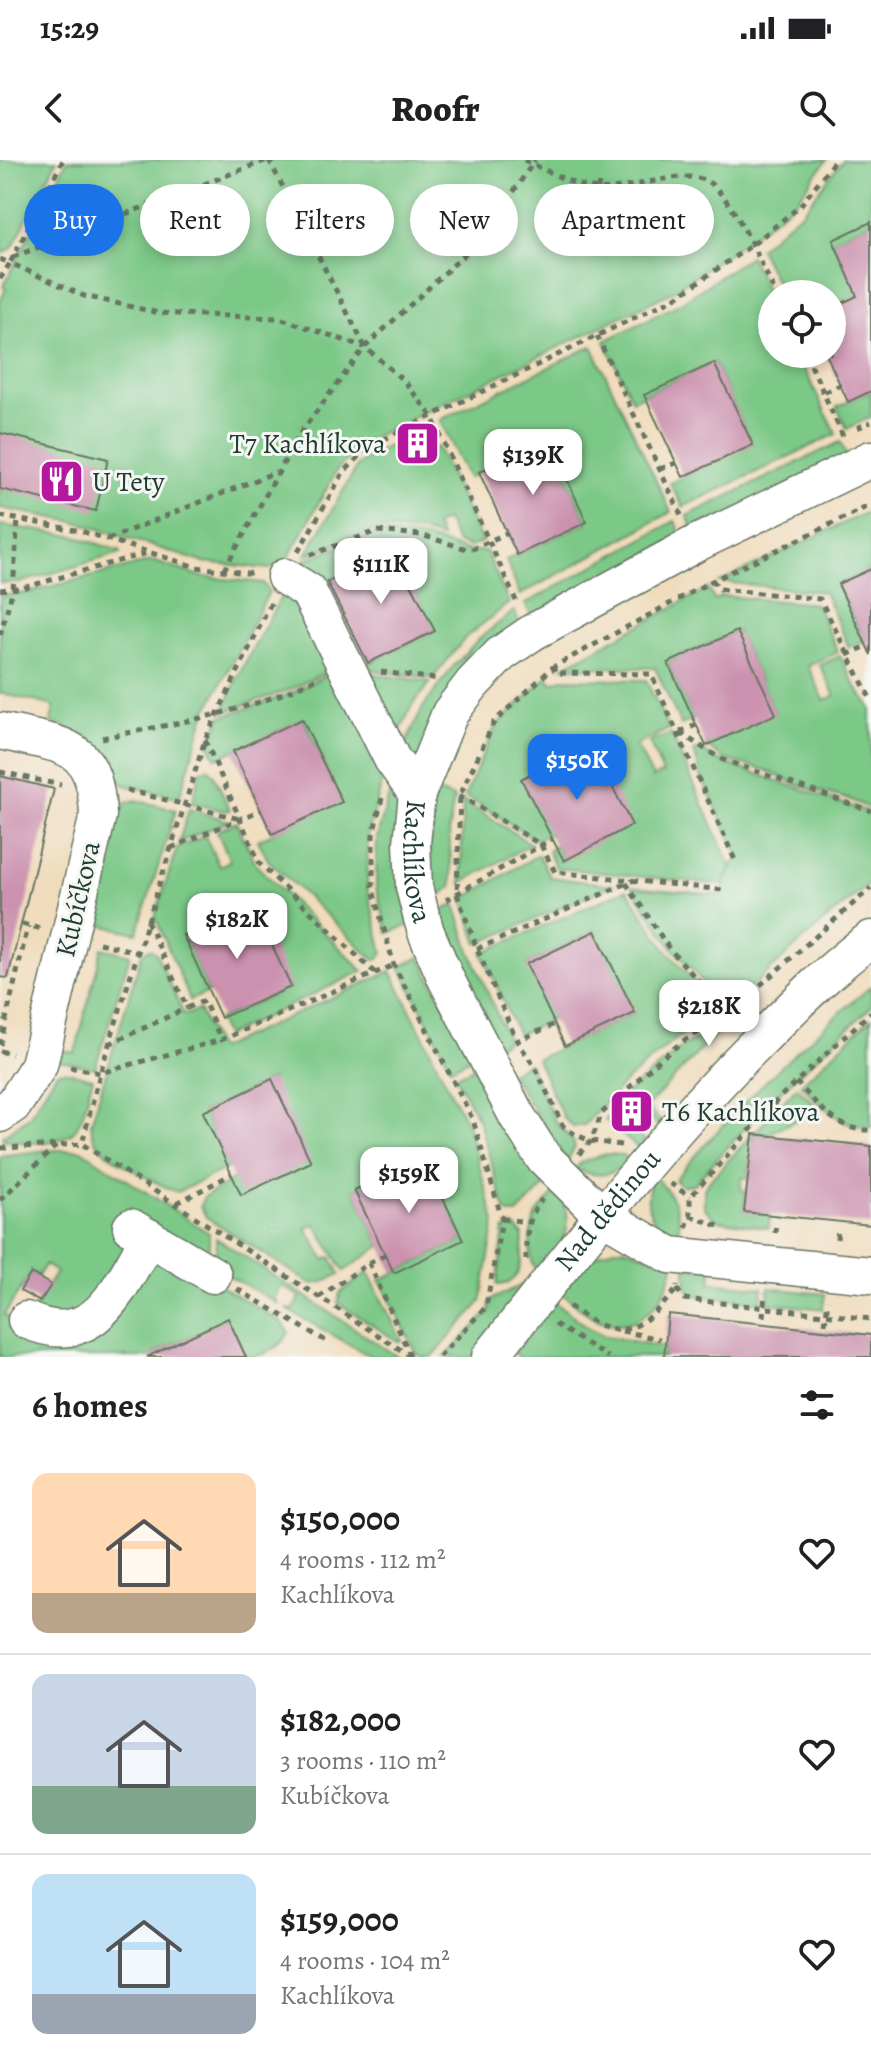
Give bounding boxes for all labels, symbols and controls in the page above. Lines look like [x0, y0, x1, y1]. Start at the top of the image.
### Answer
text: 15:29 [40, 8, 99, 48]
text: Roofr [391, 84, 480, 133]
icon: back [32, 86, 76, 130]
icon: search [795, 86, 839, 130]
chip: Buy [24, 184, 124, 256]
chip: Rent [140, 184, 250, 256]
chip: Filters [266, 184, 394, 256]
chip: New [410, 184, 518, 256]
chip: Apartment [534, 184, 714, 256]
map controls [758, 280, 846, 368]
button: locate [758, 280, 846, 368]
building icon: T7 Kachlíkova [393, 420, 441, 468]
place label: T7 Kachlíkova [230, 425, 386, 463]
pin: $139K [477, 429, 589, 497]
text: $139K [502, 437, 564, 472]
restaurant icon: U Tety [37, 458, 85, 506]
place label: U Tety [92, 463, 165, 501]
pin: $111K [325, 538, 437, 606]
text: $111K [352, 546, 410, 581]
pin: $150K [521, 734, 633, 802]
text: $150K [546, 742, 608, 777]
street label: Kachlíkova [393, 798, 441, 928]
street label: Kubíčkova [46, 837, 110, 961]
pin: $182K [181, 893, 293, 961]
text: $182K [205, 901, 269, 936]
pin: $218K [653, 980, 765, 1048]
text: $218K [677, 988, 741, 1023]
building icon: T6 Kachlíkova [607, 1088, 655, 1136]
place label: T6 Kachlíkova [662, 1093, 820, 1131]
street label: Nad dědinou [546, 1140, 670, 1280]
pin: $159K [353, 1147, 465, 1215]
text: $159K [378, 1155, 440, 1190]
text: 6 homes [32, 1382, 148, 1429]
icon: filters [795, 1383, 839, 1427]
text: $150,000 [280, 1495, 400, 1542]
icon: home [96, 1505, 192, 1601]
icon: heart [795, 1531, 839, 1575]
text: 4 rooms · 112 m² [280, 1542, 446, 1577]
text: Kachlíkova [280, 1577, 395, 1612]
text: $182,000 [280, 1696, 401, 1743]
icon: home [96, 1706, 192, 1802]
icon: heart [795, 1732, 839, 1776]
text: 3 rooms · 110 m² [280, 1743, 446, 1778]
text: Kubíčkova [280, 1778, 390, 1813]
text: $159,000 [280, 1896, 399, 1943]
icon: home [96, 1906, 192, 2002]
icon: heart [795, 1932, 839, 1976]
text: 4 rooms · 104 m² [280, 1943, 450, 1978]
text: Kachlíkova [280, 1978, 395, 2013]

